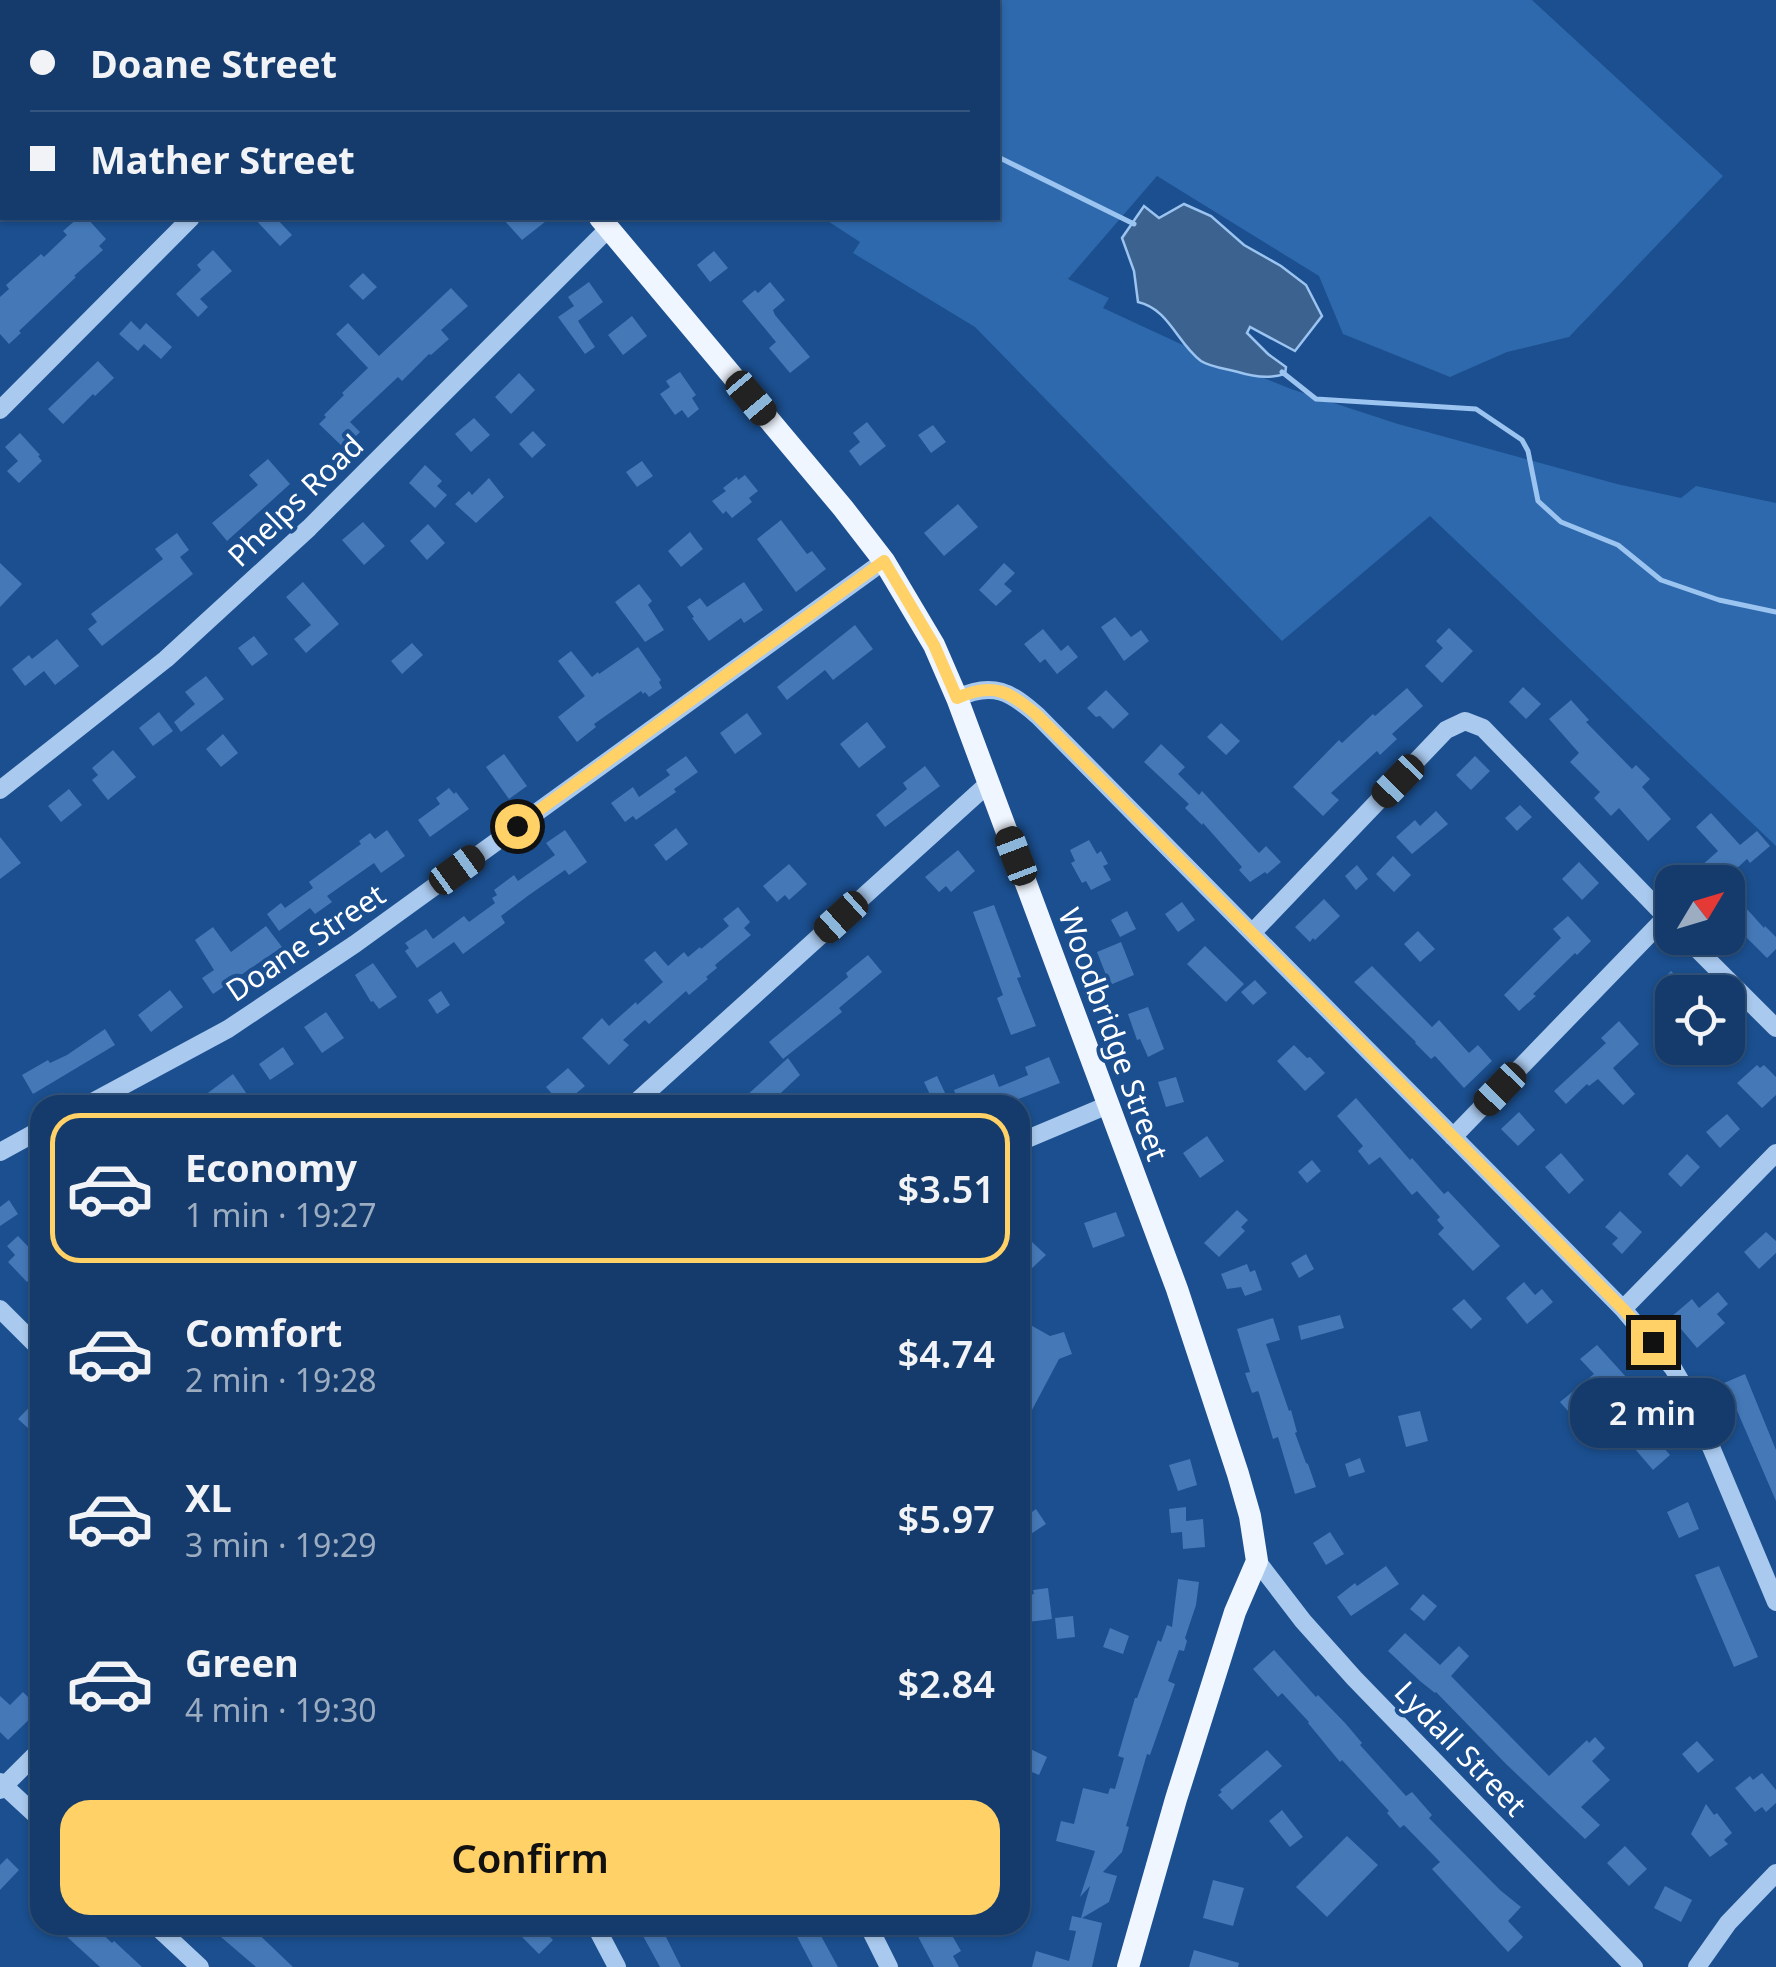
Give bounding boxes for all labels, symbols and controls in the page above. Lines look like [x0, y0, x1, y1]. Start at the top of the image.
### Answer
text: Doane Street [90, 37, 337, 89]
text: Mather Street [90, 133, 355, 185]
car [720, 365, 782, 431]
street label: Phelps Road [218, 425, 372, 575]
car [1366, 749, 1430, 813]
route start [495, 804, 540, 849]
car [991, 823, 1041, 889]
car [424, 840, 490, 900]
north arrow [1655, 865, 1745, 955]
map controls [1655, 865, 1745, 1065]
street label: Doane Street [217, 873, 393, 1010]
car [809, 886, 873, 948]
street label: Woodbridge Street [1049, 902, 1179, 1166]
button: locate [1655, 975, 1745, 1065]
car [1468, 1057, 1532, 1121]
text: Economy [185, 1141, 357, 1193]
icon: car [65, 1143, 155, 1233]
text: $3.51 [898, 1162, 995, 1214]
text: 1 min · 19:27 [185, 1193, 377, 1236]
text: Comfort [185, 1306, 342, 1358]
icon: car [65, 1308, 155, 1398]
route end [1631, 1320, 1676, 1365]
text: $4.74 [898, 1327, 995, 1379]
text: 2 min · 19:28 [185, 1358, 377, 1401]
callout: 2 min [1570, 1377, 1736, 1447]
text: 2 min [1609, 1391, 1696, 1434]
text: XL [185, 1471, 232, 1523]
icon: car [65, 1473, 155, 1563]
text: $5.97 [898, 1492, 995, 1544]
text: 3 min · 19:29 [185, 1523, 377, 1566]
text: Green [185, 1636, 299, 1688]
icon: car [65, 1638, 155, 1728]
text: $2.84 [898, 1657, 995, 1709]
street label: Lydall Street [1386, 1671, 1536, 1825]
text: 4 min · 19:30 [185, 1688, 377, 1731]
button: Confirm [60, 1800, 1000, 1915]

